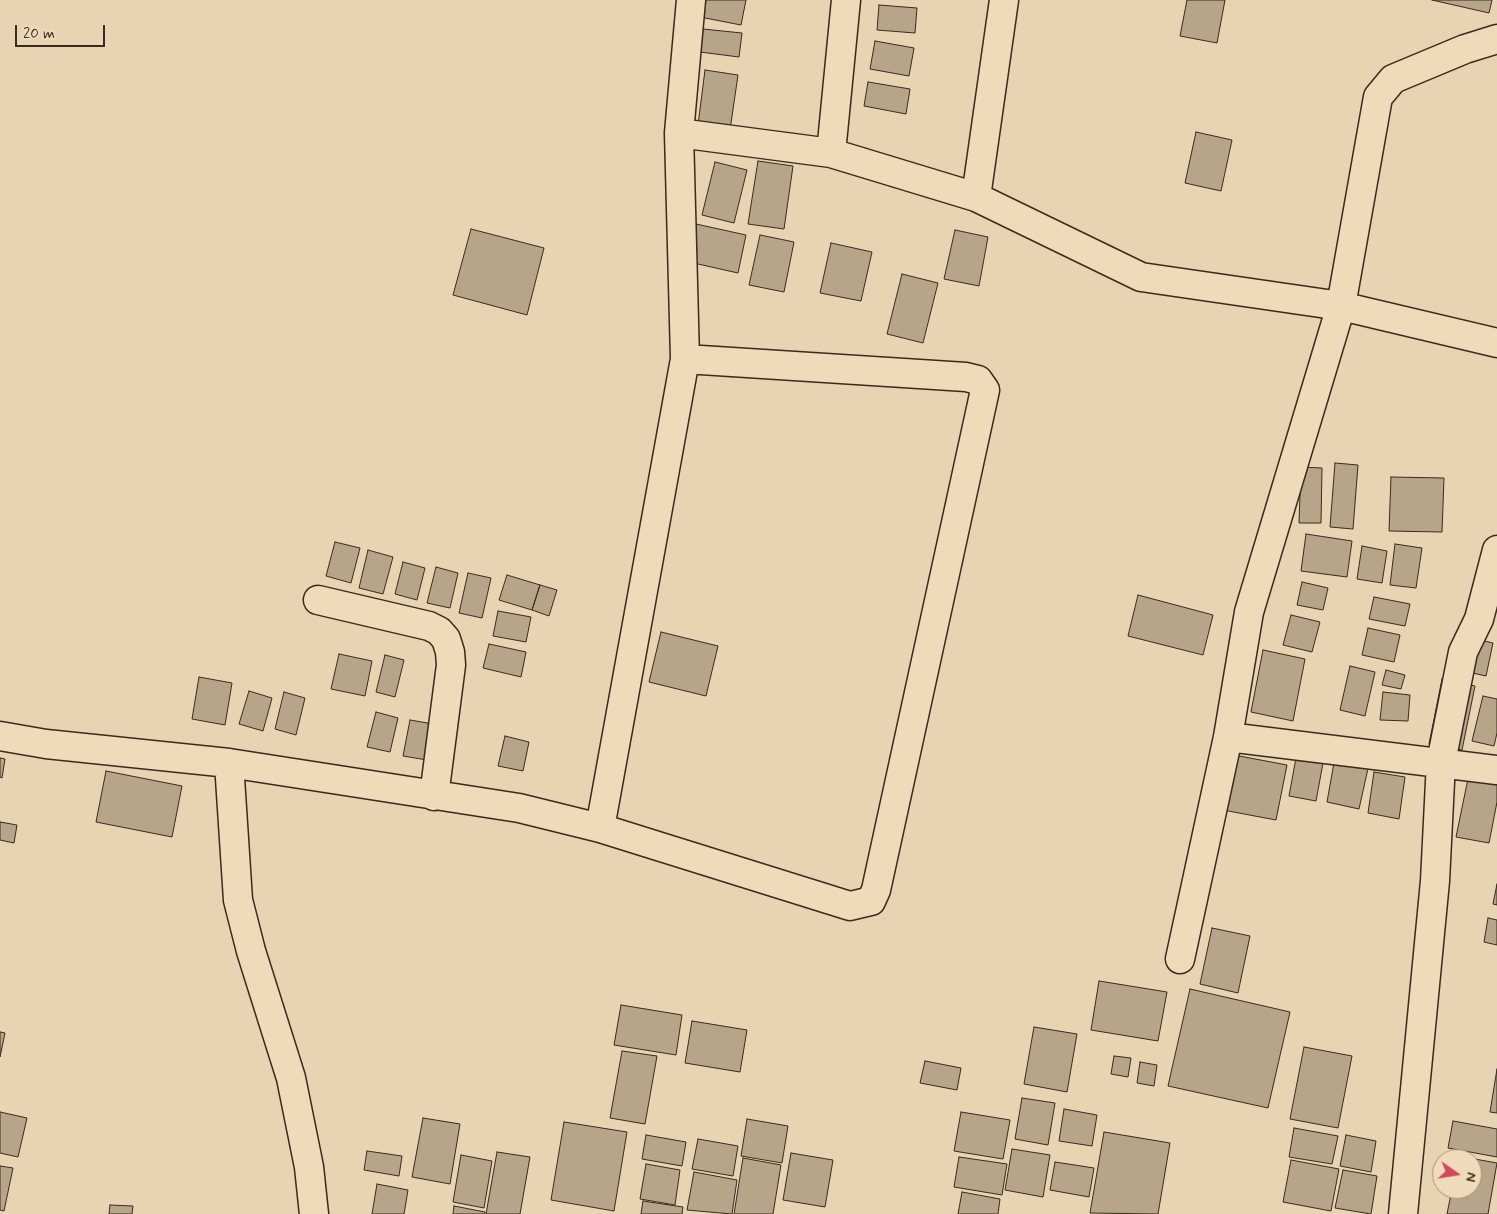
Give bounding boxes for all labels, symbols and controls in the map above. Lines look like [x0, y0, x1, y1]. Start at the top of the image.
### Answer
scale bar [18, 15, 108, 47]
text: 20 m [23, 24, 55, 44]
north arrow [1432, 1149, 1482, 1199]
text: N [1461, 1171, 1480, 1184]

